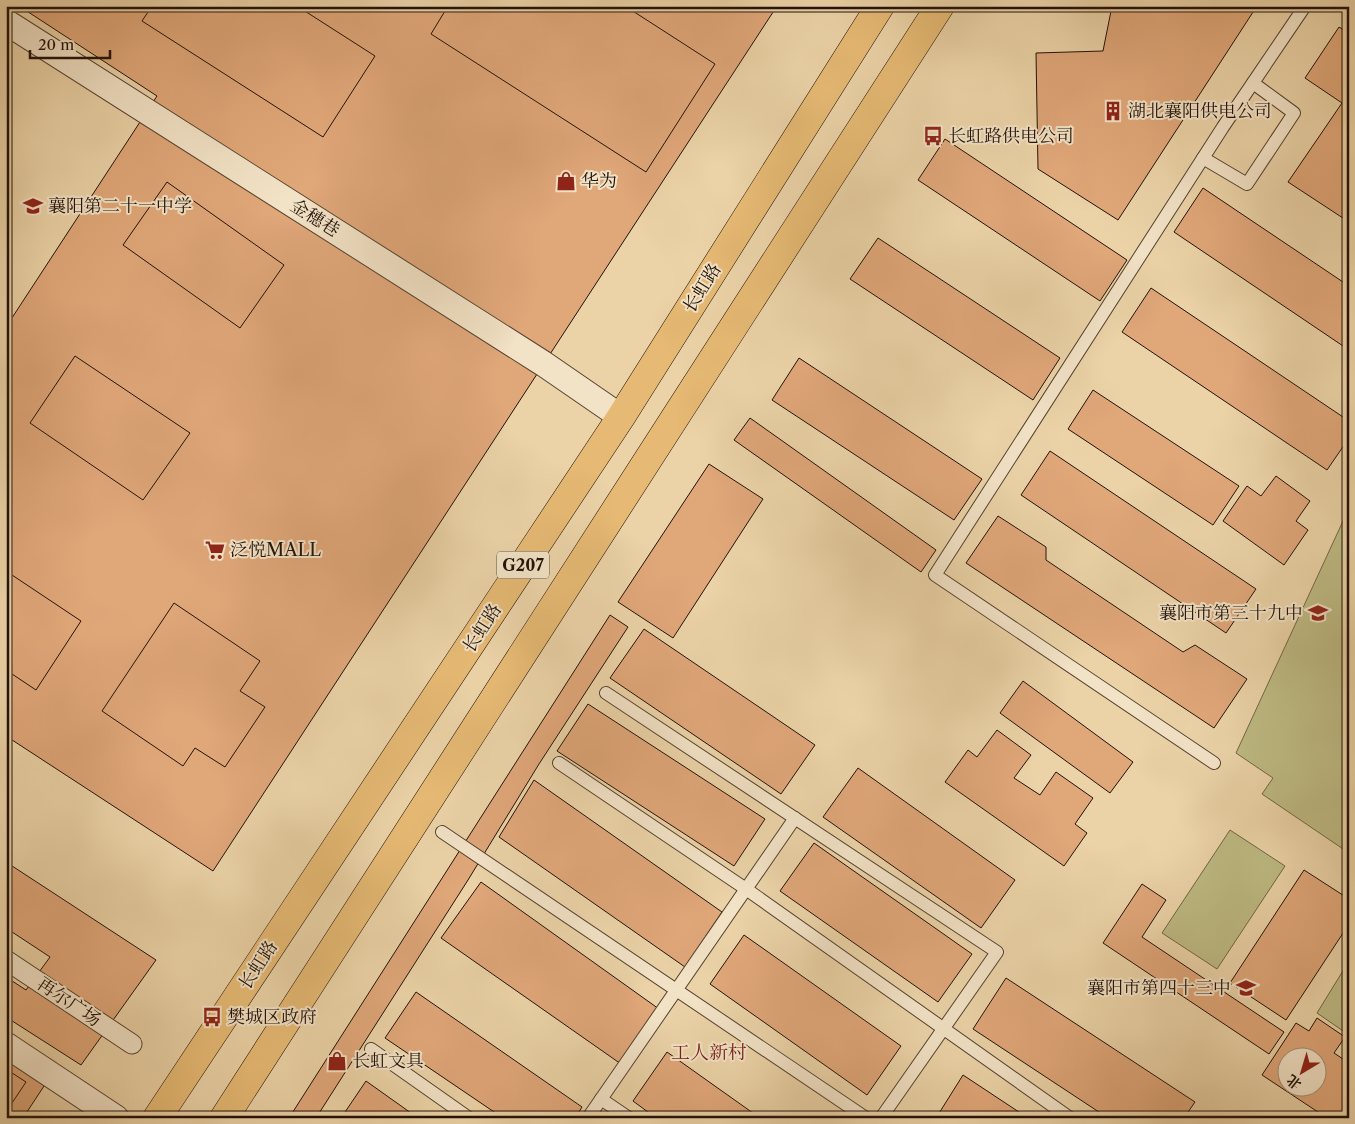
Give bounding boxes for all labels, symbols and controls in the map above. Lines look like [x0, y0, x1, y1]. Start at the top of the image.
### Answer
scale bar [30, 28, 110, 60]
text: 20 m [38, 35, 74, 54]
building icon: 湖北襄阳供电公司 [1102, 100, 1124, 122]
place label: 湖北襄阳供电公司 [1128, 100, 1272, 122]
bus stop icon: 长虹路供电公司 [922, 125, 944, 147]
place label: 长虹路供电公司 [948, 125, 1074, 147]
shop icon: 华为 [555, 170, 577, 192]
place label: 华为 [581, 170, 617, 192]
street label: 金穗巷 [286, 194, 344, 242]
school or university icon: 襄阳第二十一中学 [22, 195, 44, 217]
place label: 襄阳第二十一中学 [48, 195, 192, 217]
street label: 长虹路 [678, 259, 726, 317]
supermarket icon: 泛悦MALL [204, 539, 226, 561]
place label: 泛悦MALL [230, 539, 321, 561]
road number: G207 [497, 552, 549, 578]
street label: 长虹路 [458, 599, 506, 657]
place label: 襄阳市第三十九中 [1159, 602, 1303, 624]
school or university icon: 襄阳市第三十九中 [1307, 602, 1329, 624]
street label: 长虹路 [234, 936, 282, 994]
street label: 再尔广场 [33, 973, 105, 1031]
place label: 襄阳市第四十三中 [1087, 977, 1231, 999]
school or university icon: 襄阳市第四十三中 [1235, 977, 1257, 999]
bus stop icon: 樊城区政府 [201, 1006, 223, 1028]
place label: 樊城区政府 [227, 1006, 317, 1028]
district label: 工人新村 [671, 1041, 747, 1064]
north arrow [1278, 1046, 1328, 1096]
shop icon: 长虹文具 [326, 1050, 348, 1072]
place label: 长虹文具 [352, 1050, 424, 1072]
text: 北 [1283, 1071, 1305, 1094]

